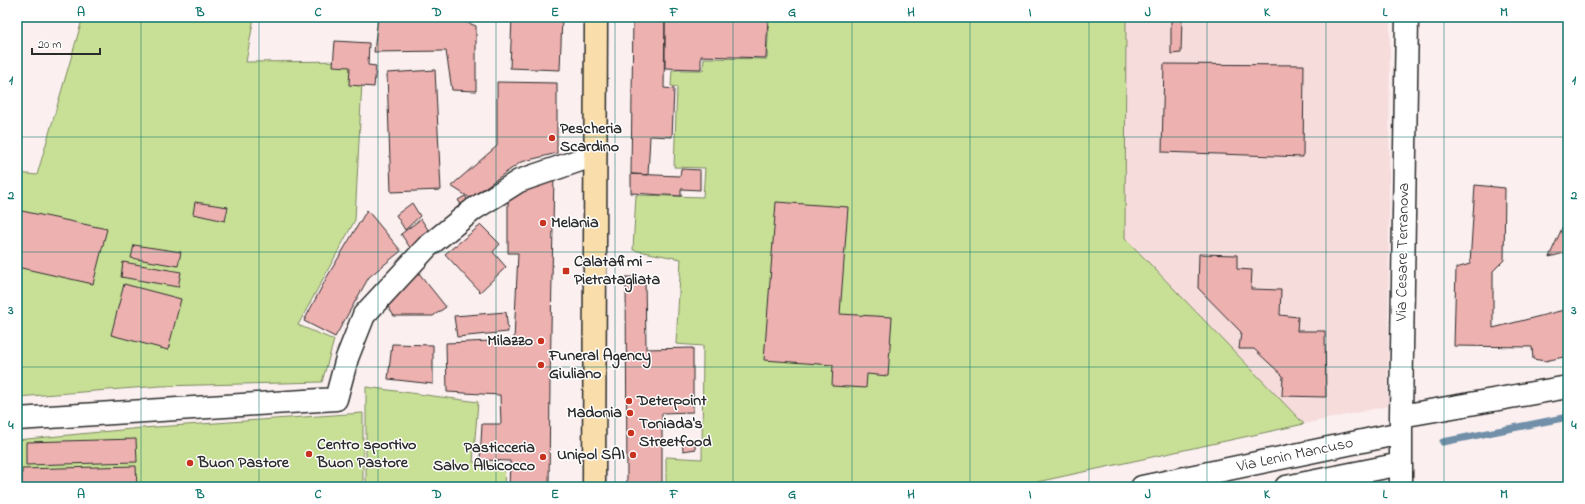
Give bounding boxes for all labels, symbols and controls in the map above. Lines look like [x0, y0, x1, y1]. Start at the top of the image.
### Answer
text: A [77, 3, 85, 22]
text: B [195, 3, 205, 22]
text: C [314, 3, 322, 22]
text: D [431, 3, 442, 22]
text: E [551, 3, 559, 22]
text: F [669, 3, 679, 22]
text: G [788, 3, 796, 22]
text: H [907, 3, 915, 22]
text: I [1028, 3, 1032, 22]
text: J [1145, 3, 1151, 22]
text: K [1264, 3, 1271, 22]
text: L [1383, 3, 1389, 22]
text: M [1500, 3, 1508, 22]
scale bar [32, 30, 100, 56]
text: 20 m [38, 36, 61, 54]
text: 1 [9, 71, 14, 90]
text: 1 [1572, 71, 1577, 90]
place label: Pescheria Scardino [560, 117, 622, 159]
marker: Pescheria Scardino [547, 133, 557, 143]
street label: Via Cesare Terranova [1390, 182, 1416, 323]
text: 2 [7, 186, 15, 205]
text: 2 [1570, 186, 1578, 205]
place label: Melania [551, 211, 599, 235]
marker: Melania [538, 218, 548, 228]
place label: Calatafimi - Pietratagliata [574, 250, 660, 293]
marker: Calatafimi - Pietratagliata [561, 266, 571, 276]
text: 3 [7, 301, 14, 320]
text: 3 [1570, 301, 1577, 320]
place label: Milazzo [487, 329, 533, 353]
marker: Milazzo [536, 336, 546, 346]
place label: Funeral Agency Giuliano [548, 344, 651, 386]
marker: Funeral Agency Giuliano [536, 360, 546, 370]
place label: Deterpoint [636, 389, 707, 413]
marker: Deterpoint [624, 396, 634, 406]
place label: Madonia [567, 401, 622, 425]
marker: Madonia [625, 408, 635, 418]
place label: Toniada's Streetfood [639, 412, 711, 454]
text: 4 [7, 416, 14, 435]
text: 4 [1570, 416, 1577, 435]
marker: Toniada's Streetfood [626, 428, 636, 438]
street label: Via Lenin Mancuso [1234, 431, 1355, 479]
place label: Centro sportivo Buon Pastore [316, 433, 416, 475]
place label: Pasticceria Salvo Albicocco [433, 436, 535, 478]
place label: Unipol SAI [557, 443, 625, 467]
marker: Centro sportivo Buon Pastore [304, 449, 314, 459]
marker: Unipol SAI [628, 450, 638, 460]
place label: Buon Pastore [197, 451, 290, 475]
marker: Pasticceria Salvo Albicocco [538, 452, 548, 462]
marker: Buon Pastore [185, 458, 195, 468]
text: A [77, 485, 85, 504]
text: B [195, 485, 205, 504]
text: C [314, 485, 322, 504]
text: D [431, 485, 442, 504]
text: E [551, 485, 559, 504]
text: F [669, 485, 679, 504]
text: G [788, 485, 796, 504]
text: H [907, 485, 915, 504]
text: I [1028, 485, 1032, 504]
text: J [1145, 485, 1151, 504]
text: K [1264, 485, 1271, 504]
text: L [1383, 485, 1389, 504]
text: M [1500, 485, 1508, 504]

